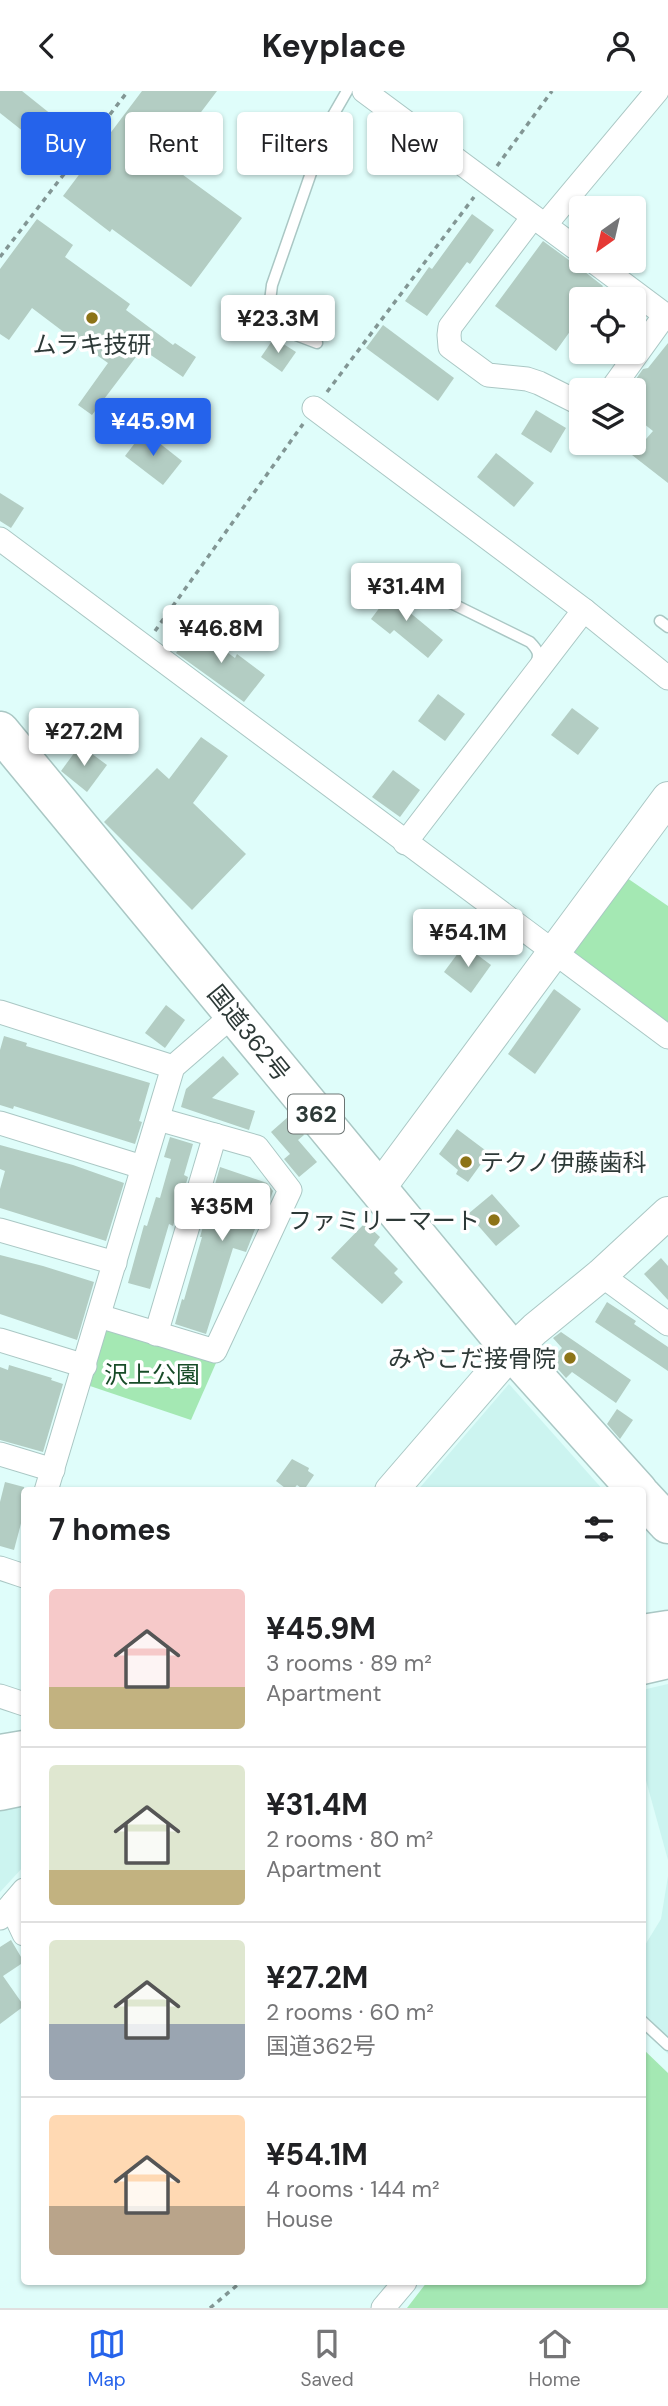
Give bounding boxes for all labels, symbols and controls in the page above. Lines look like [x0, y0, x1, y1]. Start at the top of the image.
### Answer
text: Keyplace [262, 25, 406, 67]
icon: back [28, 27, 66, 65]
icon: person [602, 27, 640, 65]
chip: Buy [21, 112, 111, 175]
chip: Rent [125, 112, 223, 175]
chip: Filters [237, 112, 353, 175]
chip: New [367, 112, 463, 175]
north arrow [569, 196, 646, 273]
map controls [569, 196, 646, 455]
button: locate [569, 287, 646, 364]
pin: ¥23.3M [221, 295, 335, 355]
text: ¥23.3M [237, 303, 319, 333]
marker: ムラキ技研 [84, 310, 100, 326]
place label: ムラキ技研 [33, 329, 151, 360]
button: layers [569, 378, 646, 455]
pin: ¥45.9M [96, 399, 210, 458]
text: ¥45.9M [111, 406, 195, 436]
pin: ¥31.4M [349, 563, 463, 623]
text: ¥31.4M [367, 571, 445, 601]
pin: ¥46.8M [164, 605, 278, 665]
text: ¥46.8M [179, 613, 263, 643]
pin: ¥27.2M [27, 709, 141, 768]
text: ¥27.2M [45, 716, 123, 746]
pin: ¥54.1M [411, 909, 525, 969]
text: ¥54.1M [429, 917, 507, 947]
street label: 国道362号 [201, 979, 297, 1087]
road number: 362 [288, 1095, 344, 1133]
place label: テクノ伊藤歯科 [480, 1147, 647, 1178]
marker: テクノ伊藤歯科 [458, 1154, 474, 1170]
pin: ¥35M [181, 1183, 263, 1243]
text: ¥35M [190, 1191, 254, 1221]
place label: ファミリーマート [288, 1205, 480, 1236]
marker: ファミリーマート [486, 1212, 502, 1228]
place label: みやこだ接骨院 [388, 1343, 556, 1374]
marker: みやこだ接骨院 [562, 1350, 578, 1366]
park label: 沢上公園 [104, 1359, 200, 1390]
text: 7 homes [49, 1510, 171, 1549]
icon: filters [580, 1510, 618, 1548]
text: ¥45.9M [266, 1609, 376, 1648]
icon: home [105, 1617, 189, 1701]
text: 3 rooms · 89 m² [266, 1648, 432, 1678]
text: Apartment [266, 1678, 381, 1708]
text: ¥31.4M [266, 1785, 368, 1824]
icon: home [105, 1793, 189, 1877]
text: 2 rooms · 80 m² [266, 1824, 433, 1854]
text: Apartment [266, 1854, 381, 1884]
text: ¥27.2M [266, 1958, 368, 1997]
icon: home [105, 1968, 189, 2052]
text: 2 rooms · 60 m² [266, 1997, 434, 2027]
text: 国道362号 [266, 2031, 376, 2061]
text: ¥54.1M [266, 2135, 368, 2174]
icon: home [105, 2143, 189, 2227]
text: 4 rooms · 144 m² [266, 2174, 440, 2204]
text: House [266, 2204, 333, 2234]
tab: Map [87, 2325, 126, 2392]
tab: Saved [301, 2325, 354, 2392]
tab: Home [529, 2325, 581, 2392]

